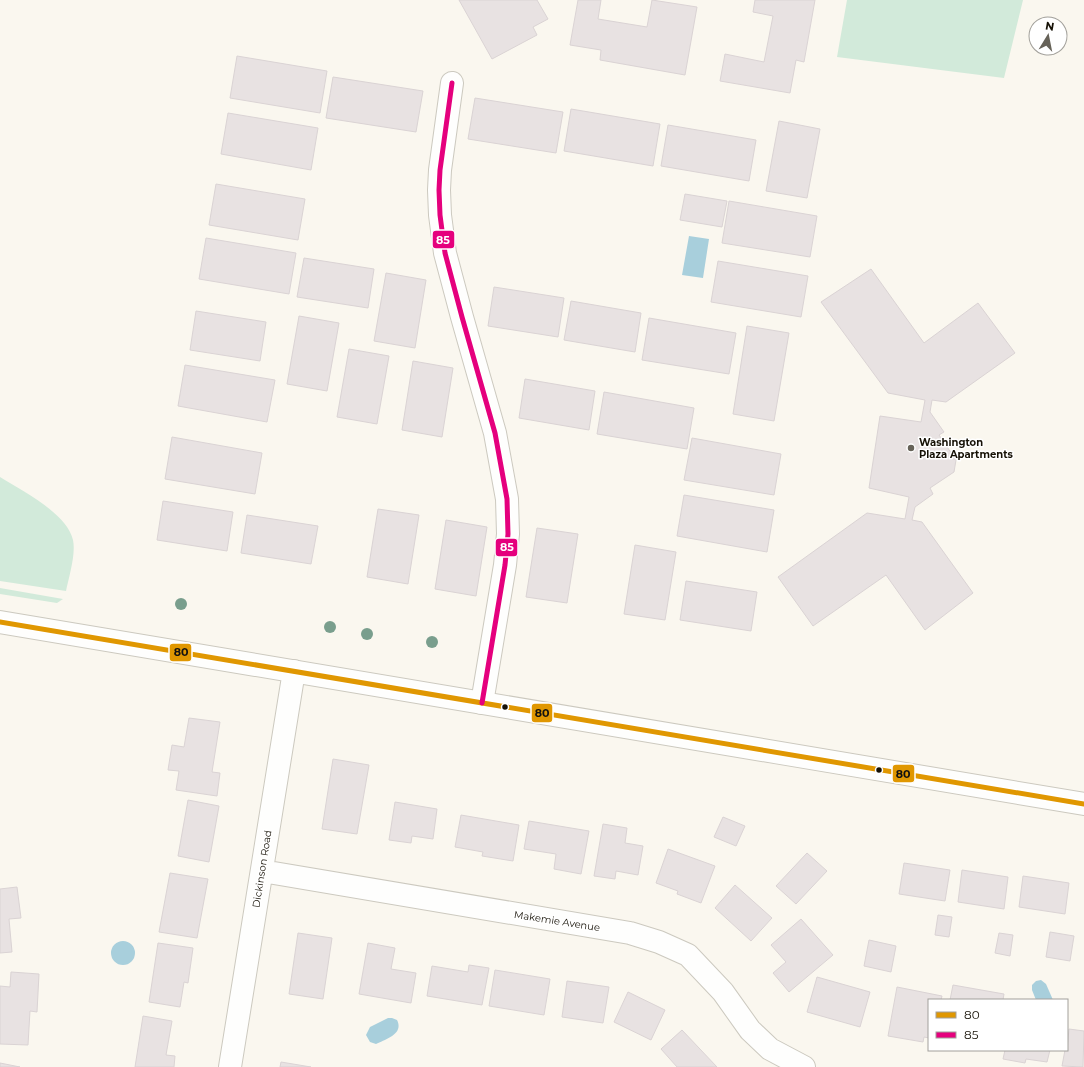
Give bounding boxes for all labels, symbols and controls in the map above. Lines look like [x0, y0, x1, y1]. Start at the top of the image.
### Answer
north arrow [1028, 16, 1068, 56]
text: N [1044, 18, 1055, 34]
line badge: 85 [432, 230, 455, 249]
text: 85 [436, 233, 450, 247]
place label: Washington Plaza Apartments [919, 436, 1013, 461]
marker: Washington Plaza Apartments [906, 443, 916, 453]
line badge: 85 [495, 538, 518, 557]
text: 85 [500, 540, 514, 554]
line badge: 80 [169, 643, 192, 662]
text: 80 [174, 645, 189, 659]
unlabelled marker [500, 702, 510, 712]
line badge: 80 [531, 703, 553, 723]
text: 80 [535, 706, 550, 720]
line badge: 80 [892, 764, 915, 783]
unlabelled marker [874, 765, 884, 775]
text: 80 [896, 767, 911, 781]
street label: Dickinson Road [249, 829, 275, 909]
street label: Makemie Avenue [513, 908, 601, 934]
legend [928, 999, 1068, 1051]
text: 80 [964, 1007, 980, 1022]
text: 85 [964, 1027, 979, 1042]

